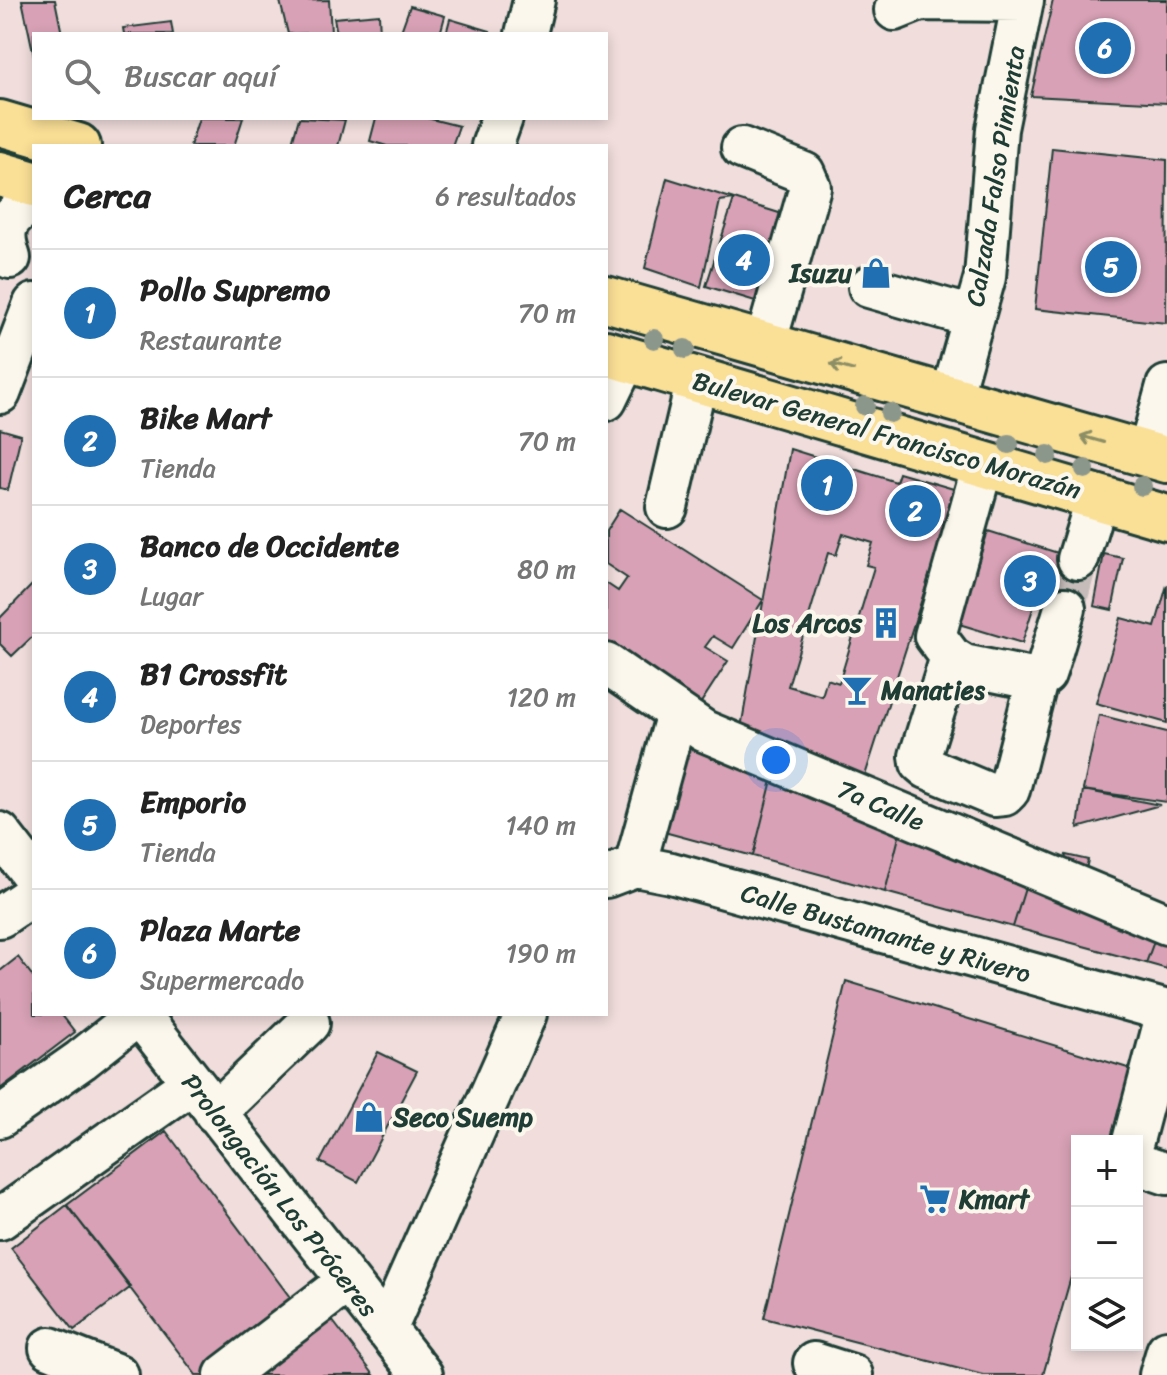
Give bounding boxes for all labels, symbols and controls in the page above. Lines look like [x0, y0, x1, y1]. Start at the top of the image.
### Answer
pin: 6 [1079, 18, 1131, 78]
search box [32, 32, 608, 120]
street label: Calzada Falso Pimienta [952, 42, 1038, 310]
text: Buscar aquí [124, 49, 277, 103]
icon: search [60, 54, 104, 98]
text: Cerca [64, 166, 151, 226]
text: 6 resultados [435, 173, 576, 219]
pin: 4 [718, 230, 770, 290]
pin: 5 [1085, 237, 1137, 297]
place label: Isuzu [788, 250, 853, 296]
shop icon: Isuzu [859, 256, 893, 290]
text: Pollo Supremo [140, 263, 330, 317]
text: 1 [84, 290, 96, 336]
text: 70 m [518, 290, 576, 336]
text: Restaurante [140, 317, 282, 363]
street label: Bulevar General Francisco Morazán [687, 357, 1087, 513]
one-way arrow [830, 359, 856, 374]
text: Bike Mart [140, 391, 271, 445]
text: 2 [82, 418, 98, 464]
text: 70 m [518, 418, 576, 464]
one-way arrow [1080, 431, 1106, 446]
text: Tienda [140, 445, 216, 491]
pin: 1 [801, 455, 853, 515]
pin: 2 [889, 481, 941, 541]
text: Banco de Occidente [140, 519, 399, 573]
text: 3 [83, 546, 97, 592]
text: 80 m [517, 546, 576, 592]
pin: 3 [1004, 551, 1056, 611]
text: Lugar [140, 573, 203, 619]
place label: Los Arcos [752, 600, 863, 646]
building icon: Los Arcos [869, 606, 903, 640]
text: B1 Crossfit [140, 647, 287, 701]
place label: Manaties [880, 667, 986, 713]
bar icon: Manaties [840, 673, 874, 707]
text: 4 [82, 674, 98, 720]
text: 120 m [507, 674, 576, 720]
text: Deportes [140, 701, 241, 747]
your location [756, 740, 796, 780]
street label: 7a Calle [830, 766, 932, 844]
text: Emporio [140, 775, 246, 829]
text: 5 [82, 802, 98, 848]
text: 140 m [505, 802, 576, 848]
text: Tienda [140, 829, 216, 875]
street label: Calle Bustamante y Rivero [736, 870, 1037, 996]
text: Plaza Marte [140, 903, 300, 957]
text: 6 [83, 930, 97, 976]
text: 190 m [506, 930, 576, 976]
text: Supermercado [140, 957, 304, 1003]
street label: Prolongación Los Próceres [169, 1063, 391, 1327]
place label: Seco Suemp [392, 1094, 533, 1140]
shop icon: Seco Suemp [352, 1100, 386, 1134]
map controls [1071, 1135, 1143, 1351]
button: + [1071, 1135, 1143, 1207]
place label: Kmart [958, 1176, 1030, 1222]
supermarket icon: Kmart [918, 1182, 952, 1216]
button: − [1071, 1207, 1143, 1279]
button: layers [1071, 1279, 1143, 1351]

